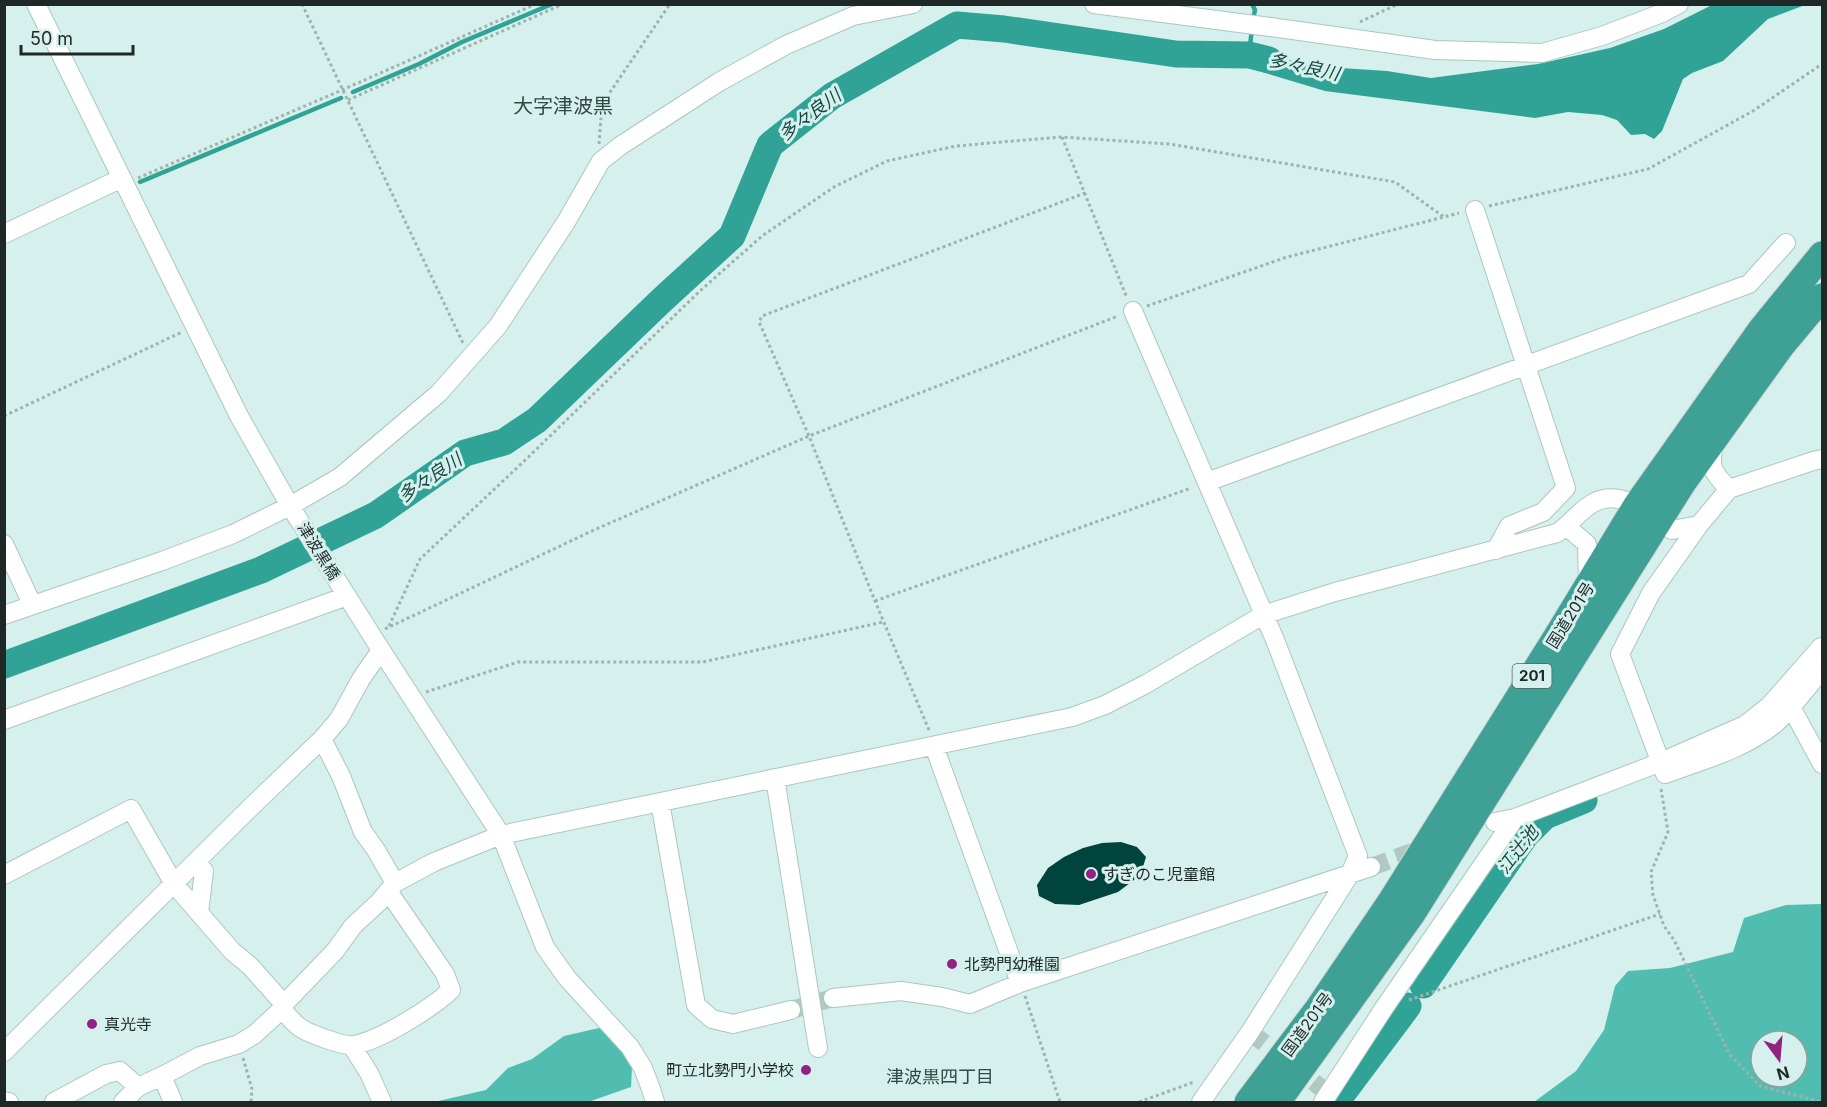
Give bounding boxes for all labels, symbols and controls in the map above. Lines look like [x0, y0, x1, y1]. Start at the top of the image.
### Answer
scale bar [21, 18, 134, 56]
text: 50 m [30, 28, 73, 49]
water label: 多々良川 [1267, 49, 1343, 85]
water label: 多々良川 [775, 83, 846, 145]
district label: 大字津波黒 [513, 94, 613, 118]
water label: 多々良川 [394, 448, 467, 506]
street label: 津波黒橋 [294, 519, 344, 583]
street label: 国道201号 [1542, 578, 1598, 652]
road number: 201 [1512, 664, 1552, 688]
water label: 江辻池 [1493, 820, 1544, 877]
place label: すぎのこ児童館 [1103, 864, 1215, 884]
marker: すぎのこ児童館 [1084, 867, 1098, 881]
place label: 北勢門幼稚園 [964, 954, 1060, 974]
marker: 北勢門幼稚園 [945, 957, 959, 971]
street label: 国道201号 [1277, 988, 1337, 1060]
place label: 真光寺 [104, 1014, 152, 1034]
marker: 真光寺 [85, 1017, 99, 1031]
north arrow [1749, 1029, 1809, 1089]
place label: 町立北勢門小学校 [666, 1060, 794, 1080]
text: N [1775, 1062, 1792, 1085]
marker: 町立北勢門小学校 [799, 1063, 813, 1077]
district label: 津波黒四丁目 [886, 1066, 994, 1087]

